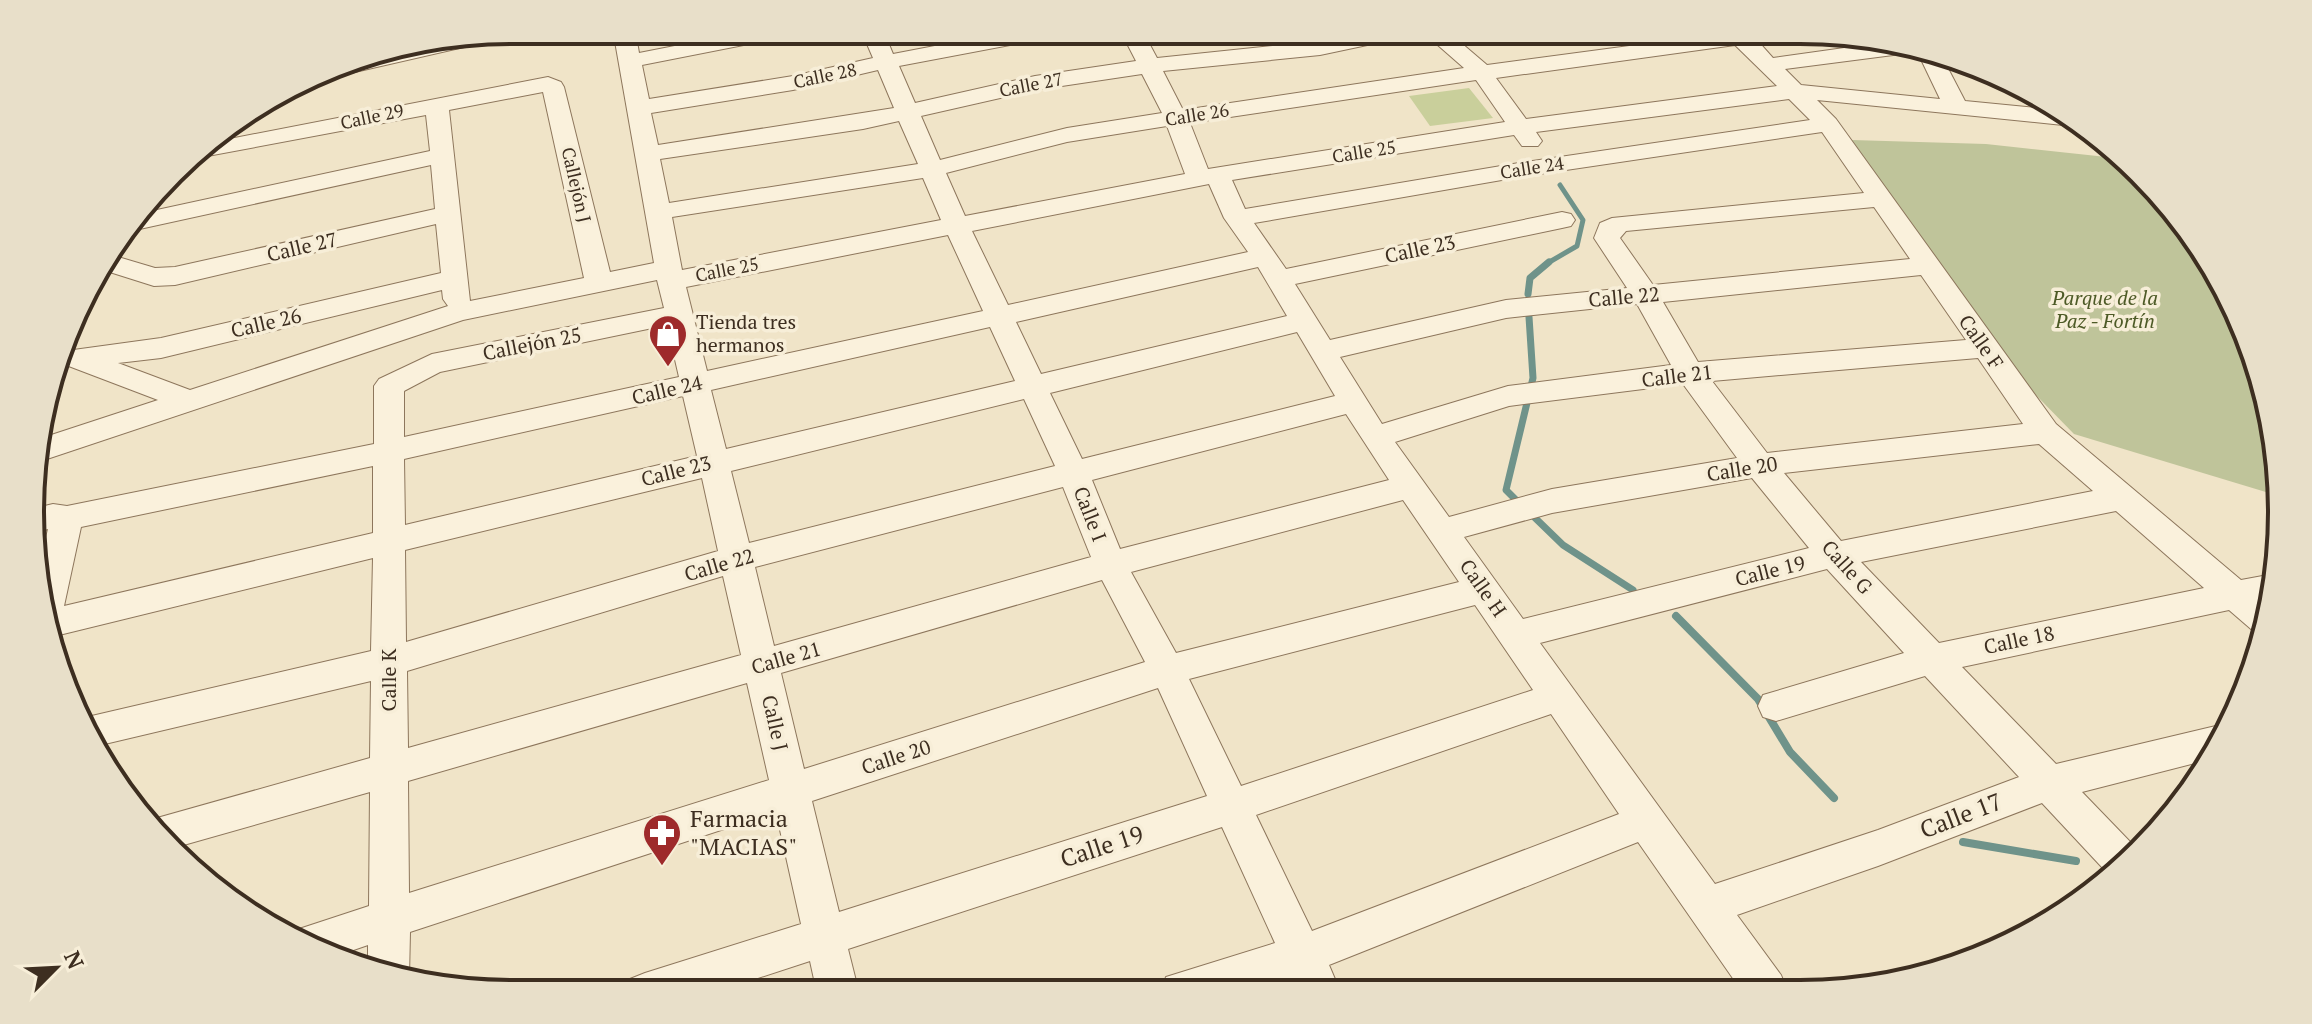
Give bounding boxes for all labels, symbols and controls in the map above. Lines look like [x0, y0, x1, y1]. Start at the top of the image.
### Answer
street label: Calle 28 [791, 57, 859, 93]
street label: Calle 27 [997, 66, 1065, 102]
street label: Calle 26 [1163, 97, 1231, 131]
street label: Calle 29 [338, 98, 406, 134]
street label: Calle 25 [1330, 134, 1397, 168]
street label: Callejón J [557, 145, 597, 225]
street label: Calle 24 [1498, 150, 1566, 184]
street label: Calle 27 [264, 225, 340, 268]
street label: Calle 23 [1382, 228, 1458, 269]
street label: Calle 25 [693, 251, 761, 287]
street label: Calle 22 [1587, 280, 1661, 313]
park label: Parque de la Paz - Fortín [2051, 284, 2158, 334]
street label: Calle 26 [228, 301, 304, 344]
place label: Tienda tres hermanos [696, 308, 796, 358]
street label: Calle F [1953, 309, 2010, 374]
shop icon: Tienda tres hermanos [647, 313, 689, 368]
street label: Callejón 25 [480, 321, 584, 366]
street label: Calle 21 [1640, 358, 1714, 393]
street label: Calle 24 [629, 368, 705, 411]
street label: Calle 23 [638, 449, 714, 492]
street label: Calle 20 [1705, 450, 1779, 487]
street label: Calle I [1068, 482, 1113, 545]
street label: Calle G [1816, 534, 1879, 600]
street label: Calle 22 [681, 542, 757, 587]
street label: Calle 19 [1732, 549, 1808, 592]
street label: Calle H [1454, 554, 1513, 622]
street label: Calle 18 [1981, 619, 2057, 660]
street label: Calle 21 [748, 635, 824, 680]
street label: Calle K [375, 648, 402, 711]
street label: Calle J [756, 692, 795, 754]
street label: Calle 20 [858, 733, 934, 780]
street label: Calle 17 [1915, 785, 2006, 845]
place label: Farmacia "MACIAS" [690, 802, 797, 862]
pharmacy icon: Farmacia "MACIAS" [641, 812, 683, 867]
street label: Calle 19 [1056, 818, 1147, 874]
north arrow [16, 928, 96, 1008]
text: N [58, 946, 91, 973]

